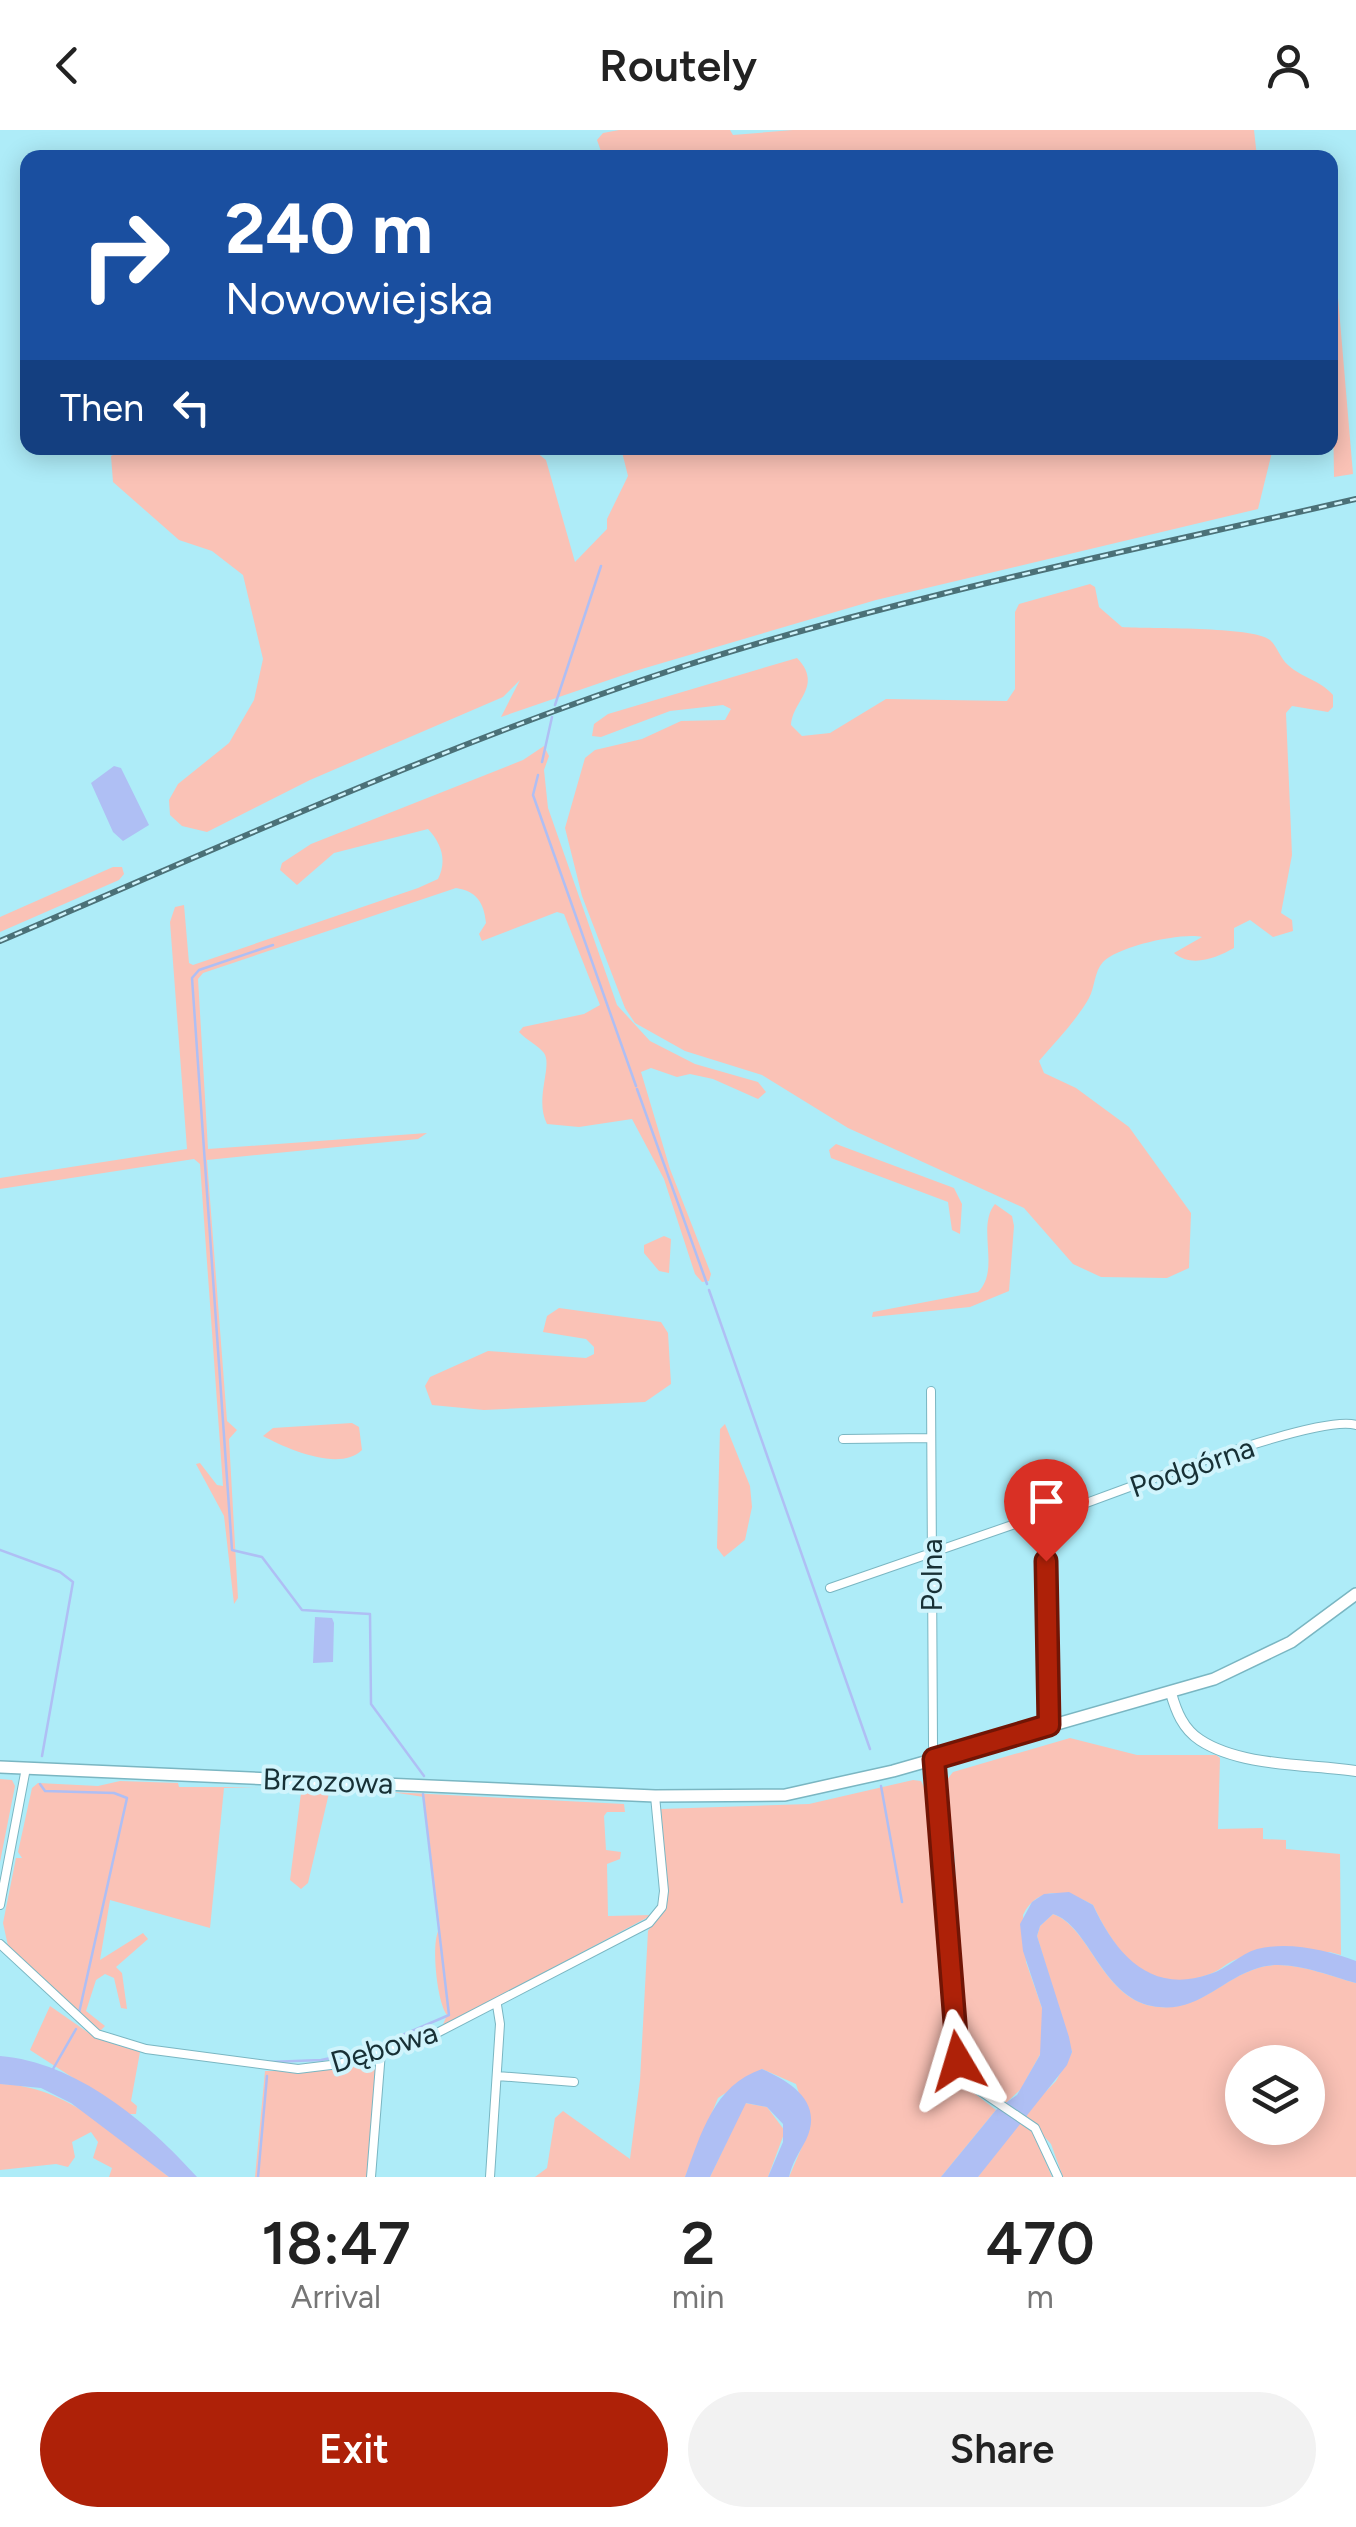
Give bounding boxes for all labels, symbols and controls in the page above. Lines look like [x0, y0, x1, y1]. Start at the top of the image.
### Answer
icon: back [40, 38, 95, 93]
text: Routely [599, 38, 757, 92]
icon: person [1261, 38, 1316, 93]
text: 240 m [225, 186, 433, 271]
icon: right [60, 190, 190, 320]
text: Nowowiejska [225, 271, 493, 325]
icon: left [164, 380, 219, 435]
text: Then [60, 385, 144, 431]
street label: Podgórna [1125, 1428, 1259, 1506]
pin [1004, 1459, 1089, 1562]
icon: arrive [1019, 1474, 1074, 1529]
street label: Polna [913, 1538, 950, 1612]
street label: Brzozowa [262, 1760, 394, 1802]
position arrow [906, 2009, 1010, 2113]
street label: Dębowa [326, 2013, 442, 2081]
map controls [1225, 2045, 1325, 2145]
button: layers [1225, 2045, 1325, 2145]
text: 18:47 [261, 2207, 411, 2279]
text: 2 [681, 2207, 715, 2279]
text: 470 [986, 2207, 1095, 2279]
text: Arrival [291, 2278, 381, 2316]
text: min [672, 2278, 724, 2316]
text: m [1027, 2278, 1054, 2316]
button: Exit [40, 2392, 668, 2507]
button: Share [688, 2392, 1316, 2507]

